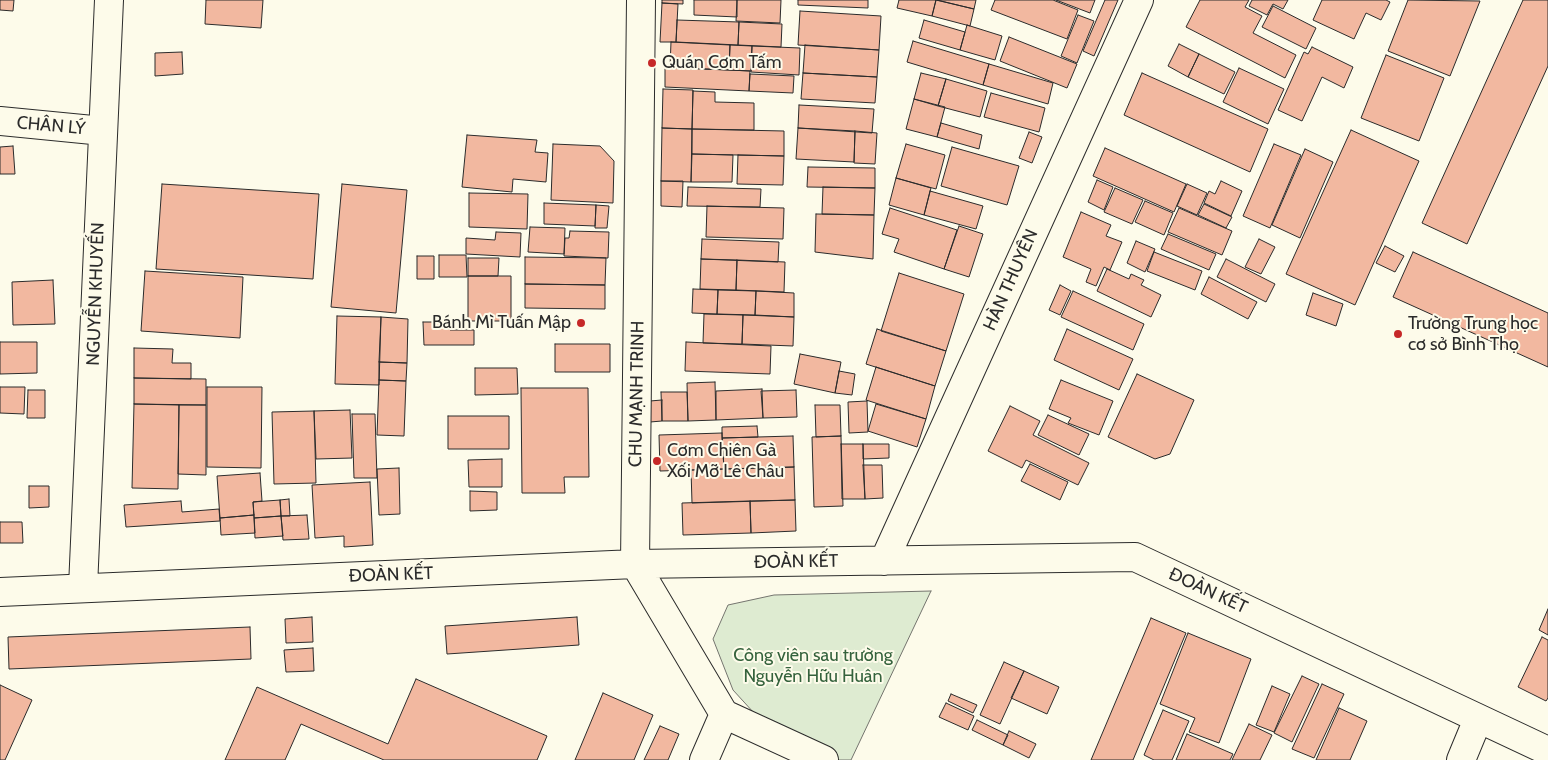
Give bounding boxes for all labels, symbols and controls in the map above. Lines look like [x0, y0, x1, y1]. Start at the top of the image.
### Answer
place label: Quán Cơm Tấm [662, 52, 781, 74]
marker: Quán Cơm Tấm [646, 57, 658, 69]
street label: CHÂN LÝ [16, 112, 86, 140]
street label: NGUYỄN KHUYẾN [83, 222, 109, 366]
street label: HÀN THUYÊN [979, 226, 1043, 334]
place label: Bánh Mì Tuấn Mập [432, 312, 571, 334]
place label: Trường Trung học cơ sở Bình Thọ [1408, 313, 1538, 356]
marker: Bánh Mì Tuấn Mập [575, 317, 587, 329]
street label: CHU MẠNH TRINH [625, 321, 649, 467]
marker: Trường Trung học cơ sở Bình Thọ [1392, 328, 1404, 340]
place label: Cơm Chiên Gà Xối Mỡ Lê Châu [667, 440, 784, 482]
marker: Cơm Chiên Gà Xối Mỡ Lê Châu [651, 455, 663, 467]
street label: ĐOÀN KẾT [754, 550, 838, 574]
street label: ĐOÀN KẾT [348, 563, 434, 587]
street label: ĐOÀN KẾT [1165, 563, 1251, 619]
park label: Công viên sau trường Nguyễn Hữu Huân [733, 645, 893, 688]

